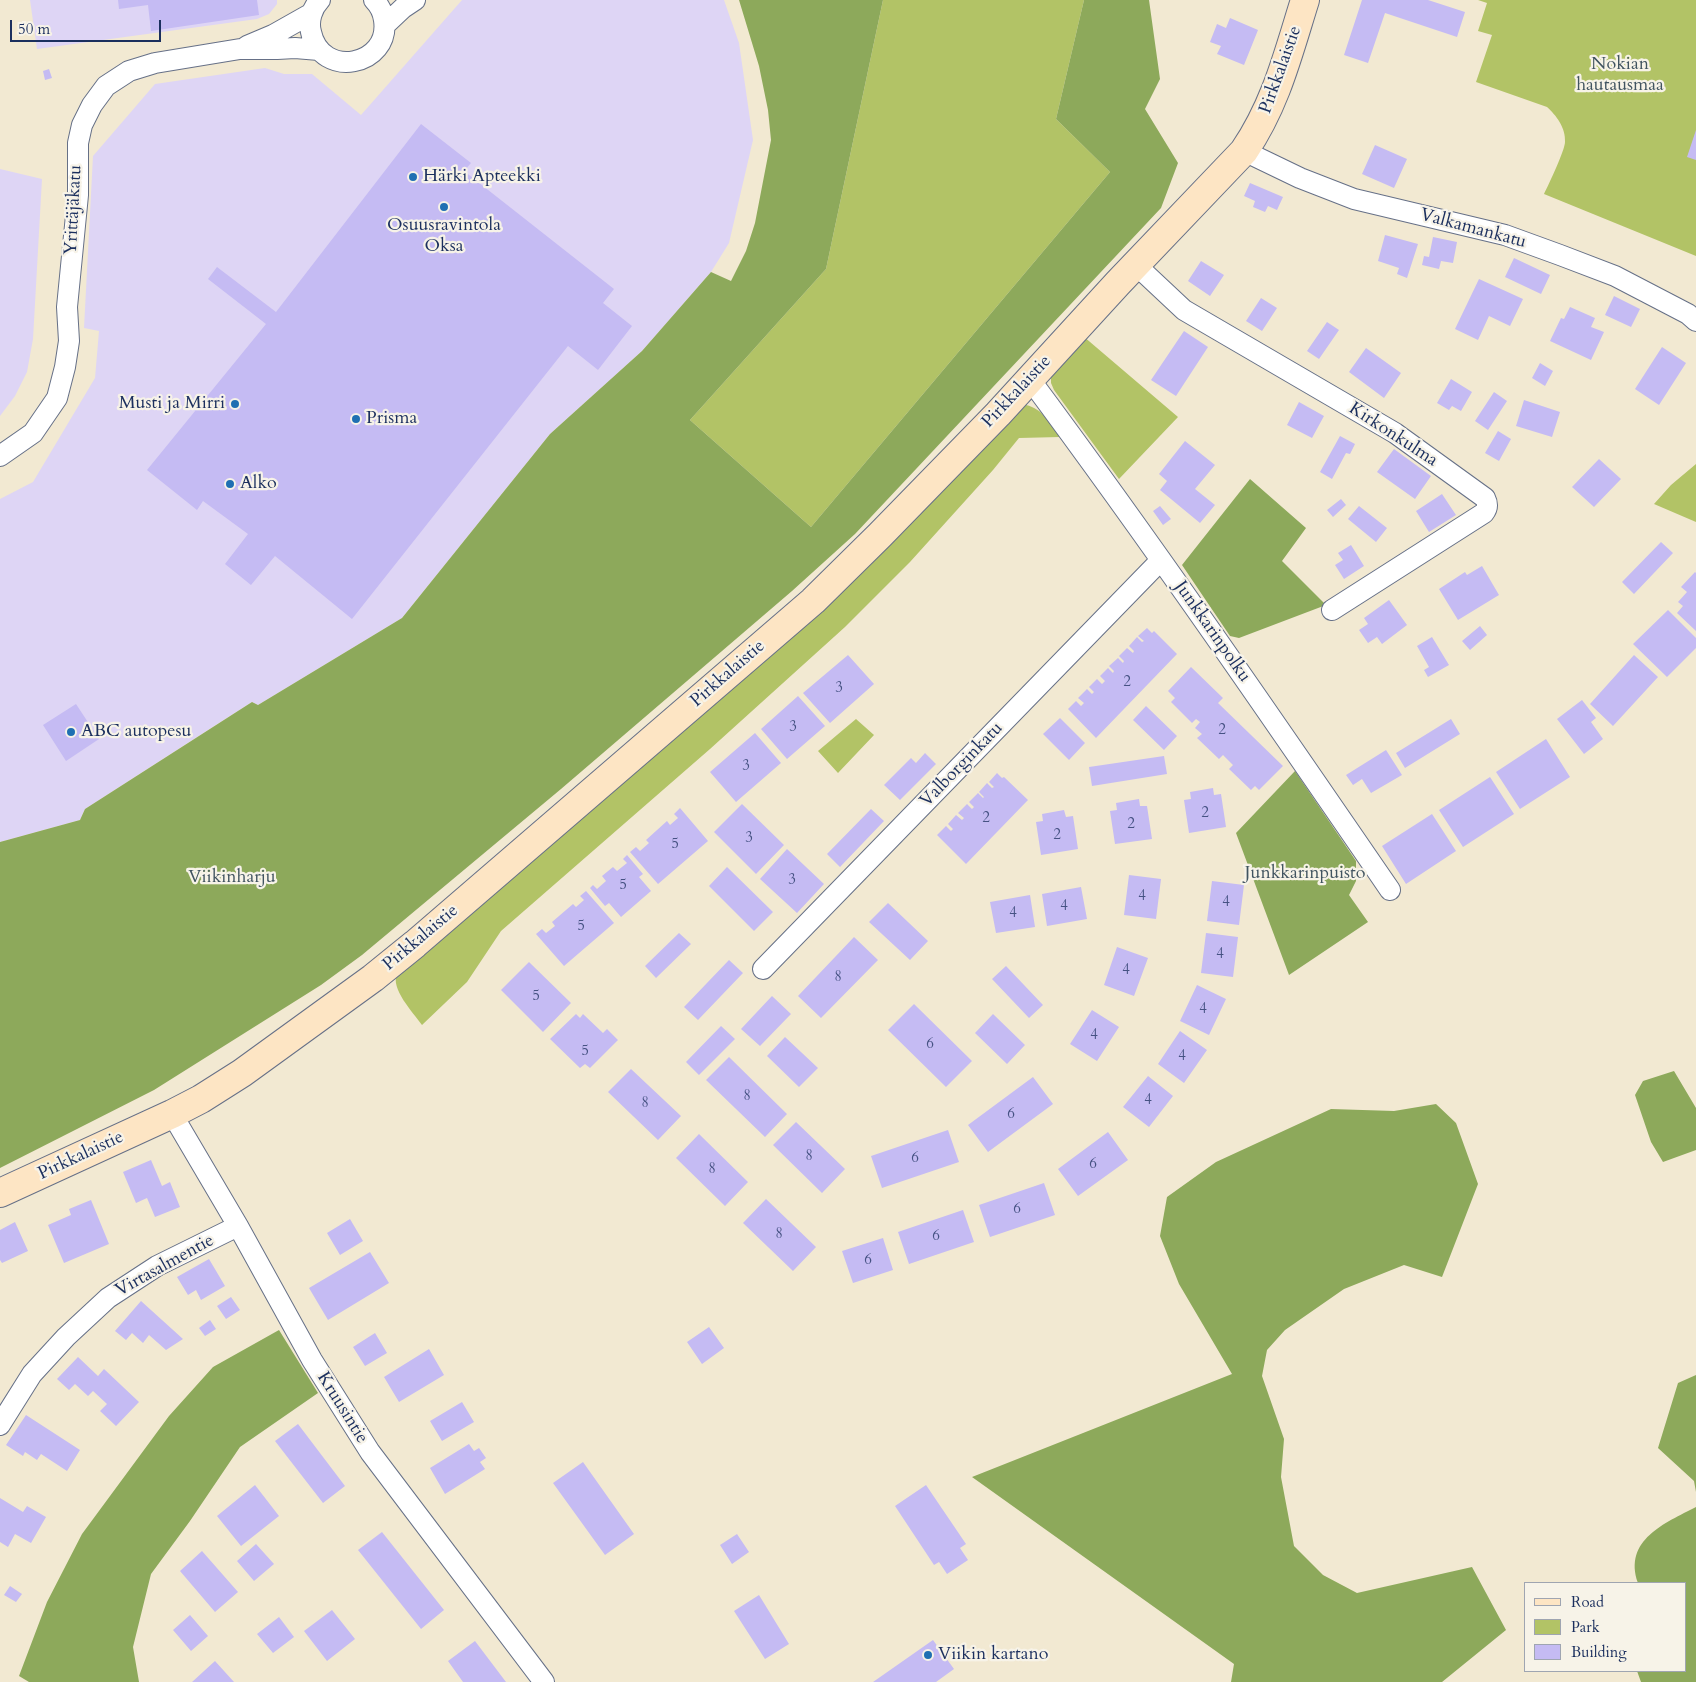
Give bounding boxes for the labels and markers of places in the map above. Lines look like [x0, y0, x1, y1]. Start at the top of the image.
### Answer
place label: Härki Apteekki [423, 166, 541, 188]
marker: Härki Apteekki [407, 171, 419, 183]
marker: Osuusravintola Oksa [438, 201, 450, 213]
place label: Osuusravintola Oksa [387, 215, 501, 258]
place label: Musti ja Mirri [119, 393, 225, 415]
marker: Musti ja Mirri [229, 398, 241, 410]
place label: Prisma [366, 408, 417, 430]
marker: Prisma [350, 413, 362, 425]
place label: Alko [240, 473, 277, 495]
marker: Alko [224, 478, 236, 490]
place label: ABC autopesu [81, 721, 191, 743]
marker: ABC autopesu [65, 726, 77, 738]
place label: Viikin kartano [938, 1644, 1049, 1666]
marker: Viikin kartano [922, 1649, 934, 1661]

